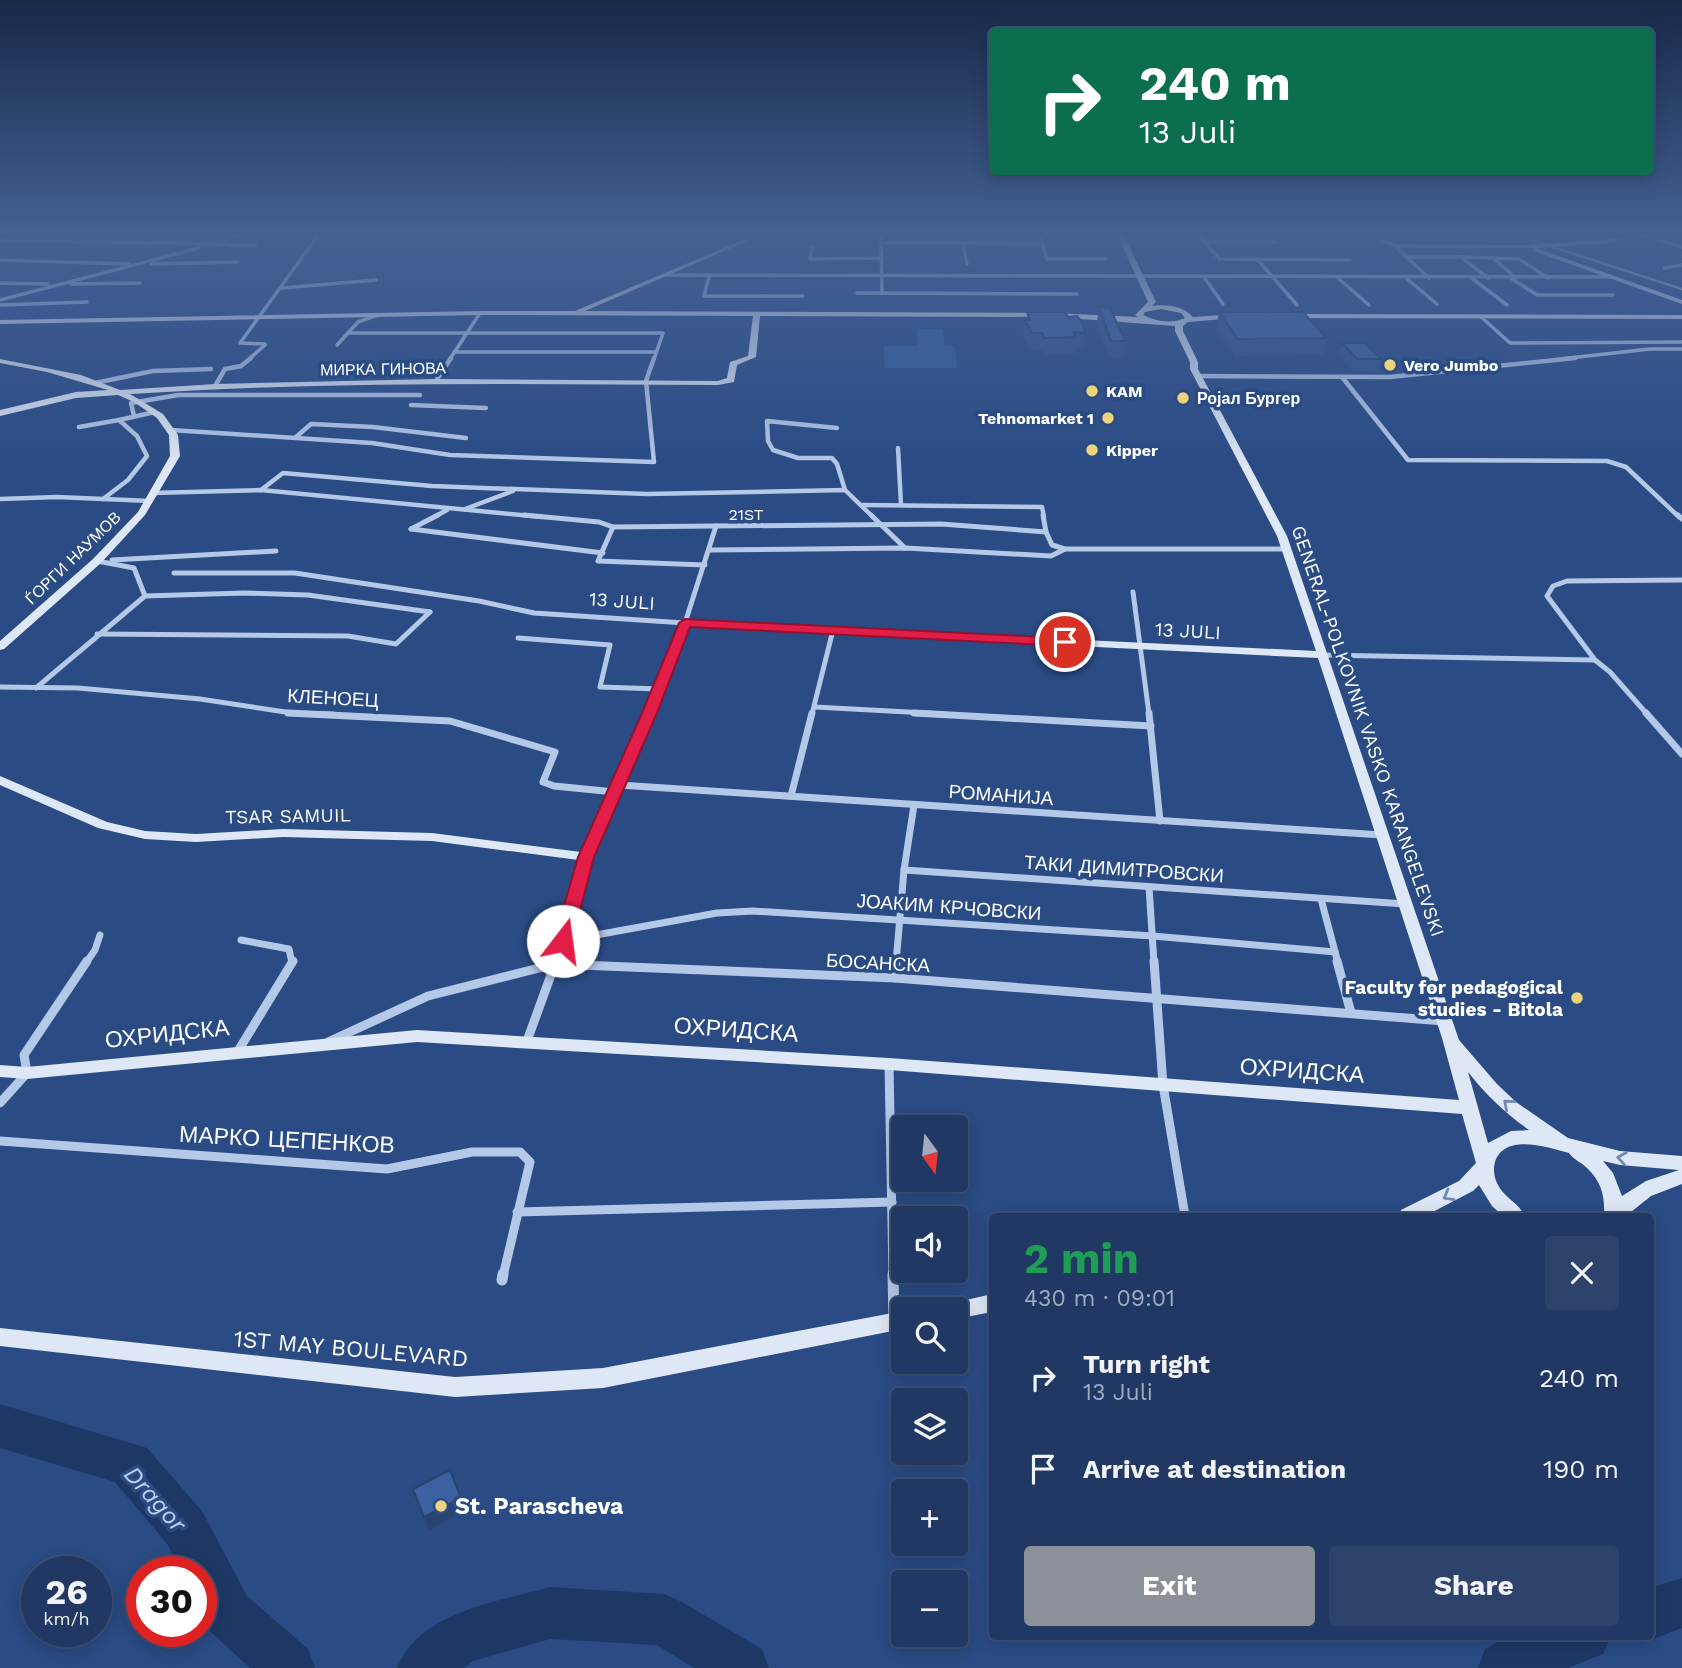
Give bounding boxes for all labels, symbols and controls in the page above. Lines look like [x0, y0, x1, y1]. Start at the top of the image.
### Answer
text: 240 m [1139, 54, 1291, 112]
icon: right [1024, 56, 1115, 147]
text: 13 Juli [1139, 113, 1236, 151]
place label: Vero Jumbo [1404, 356, 1499, 375]
marker: Vero Jumbo [1382, 357, 1398, 373]
street label: МИРКА ГИНОВА [320, 358, 446, 380]
place label: KAM [1106, 382, 1142, 401]
marker: KAM [1084, 383, 1100, 399]
place label: Ројал Бургер [1197, 389, 1300, 408]
marker: Ројал Бургер [1175, 390, 1191, 406]
place label: Tehnomarket 1 [978, 409, 1094, 428]
marker: Tehnomarket 1 [1100, 410, 1116, 426]
place label: Kipper [1106, 441, 1158, 460]
marker: Kipper [1084, 442, 1100, 458]
street label: 21ST [728, 505, 764, 524]
street label: ЃОРГИ НАУМОВ [21, 508, 125, 608]
street label: GENERAL-POLKOVNIK VASKO KARANGELEVSKI [1287, 522, 1449, 940]
street label: 13 JULI [588, 587, 656, 615]
pin [1035, 612, 1095, 672]
street label: 13 JULI [1155, 618, 1221, 644]
icon: arrive [1046, 623, 1084, 661]
street label: КЛЕНОЕЦ [287, 684, 379, 712]
street label: РОМАНИЈА [948, 780, 1055, 810]
street label: TSAR SAMUIL [225, 803, 351, 829]
street label: ТАКИ ДИМИТРОВСКИ [1023, 851, 1225, 887]
street label: ЈОАКИМ КРЧОВСКИ [856, 889, 1042, 925]
position arrow [526, 904, 600, 978]
street label: БОСАНСКА [825, 949, 931, 977]
place label: Faculty for pedagogical studies - Bitola [1345, 976, 1564, 1021]
marker: Faculty for pedagogical studies - Bitola [1569, 990, 1585, 1006]
street label: ОХРИДСКА [673, 1012, 800, 1048]
street label: ОХРИДСКА [103, 1014, 231, 1054]
street label: ОХРИДСКА [1239, 1053, 1366, 1089]
one-way arrow [1503, 1100, 1516, 1113]
north arrow [891, 1115, 968, 1192]
map controls [891, 1115, 968, 1647]
street label: МАРКО ЦЕПЕНКОВ [178, 1121, 396, 1159]
one-way arrow [1616, 1151, 1628, 1166]
one-way arrow [1443, 1188, 1456, 1201]
button: sound [891, 1206, 968, 1283]
text: 2 min [1024, 1234, 1139, 1283]
button: close [1545, 1236, 1619, 1310]
text: 430 m · 09:01 [1024, 1285, 1175, 1312]
button: search [891, 1297, 968, 1374]
street label: 1ST MAY BOULEVARD [233, 1325, 469, 1373]
text: Turn right [1083, 1349, 1210, 1379]
icon: right [1024, 1359, 1062, 1397]
text: 240 m [1539, 1363, 1619, 1393]
text: 13 Juli [1083, 1379, 1153, 1406]
button: layers [891, 1388, 968, 1465]
icon: arrive [1024, 1450, 1062, 1488]
text: Arrive at destination [1083, 1454, 1346, 1484]
text: 190 m [1543, 1454, 1619, 1484]
water label: Dragor [118, 1460, 193, 1539]
button: + [891, 1479, 968, 1556]
place label: St. Parascheva [455, 1493, 624, 1520]
marker: St. Parascheva [433, 1498, 449, 1514]
button: Exit [1024, 1546, 1315, 1626]
button: Share [1329, 1546, 1619, 1626]
speed limit sign: 30 [126, 1556, 217, 1647]
button: − [891, 1570, 968, 1647]
text: 26 [45, 1571, 88, 1613]
text: km/h [43, 1608, 90, 1629]

